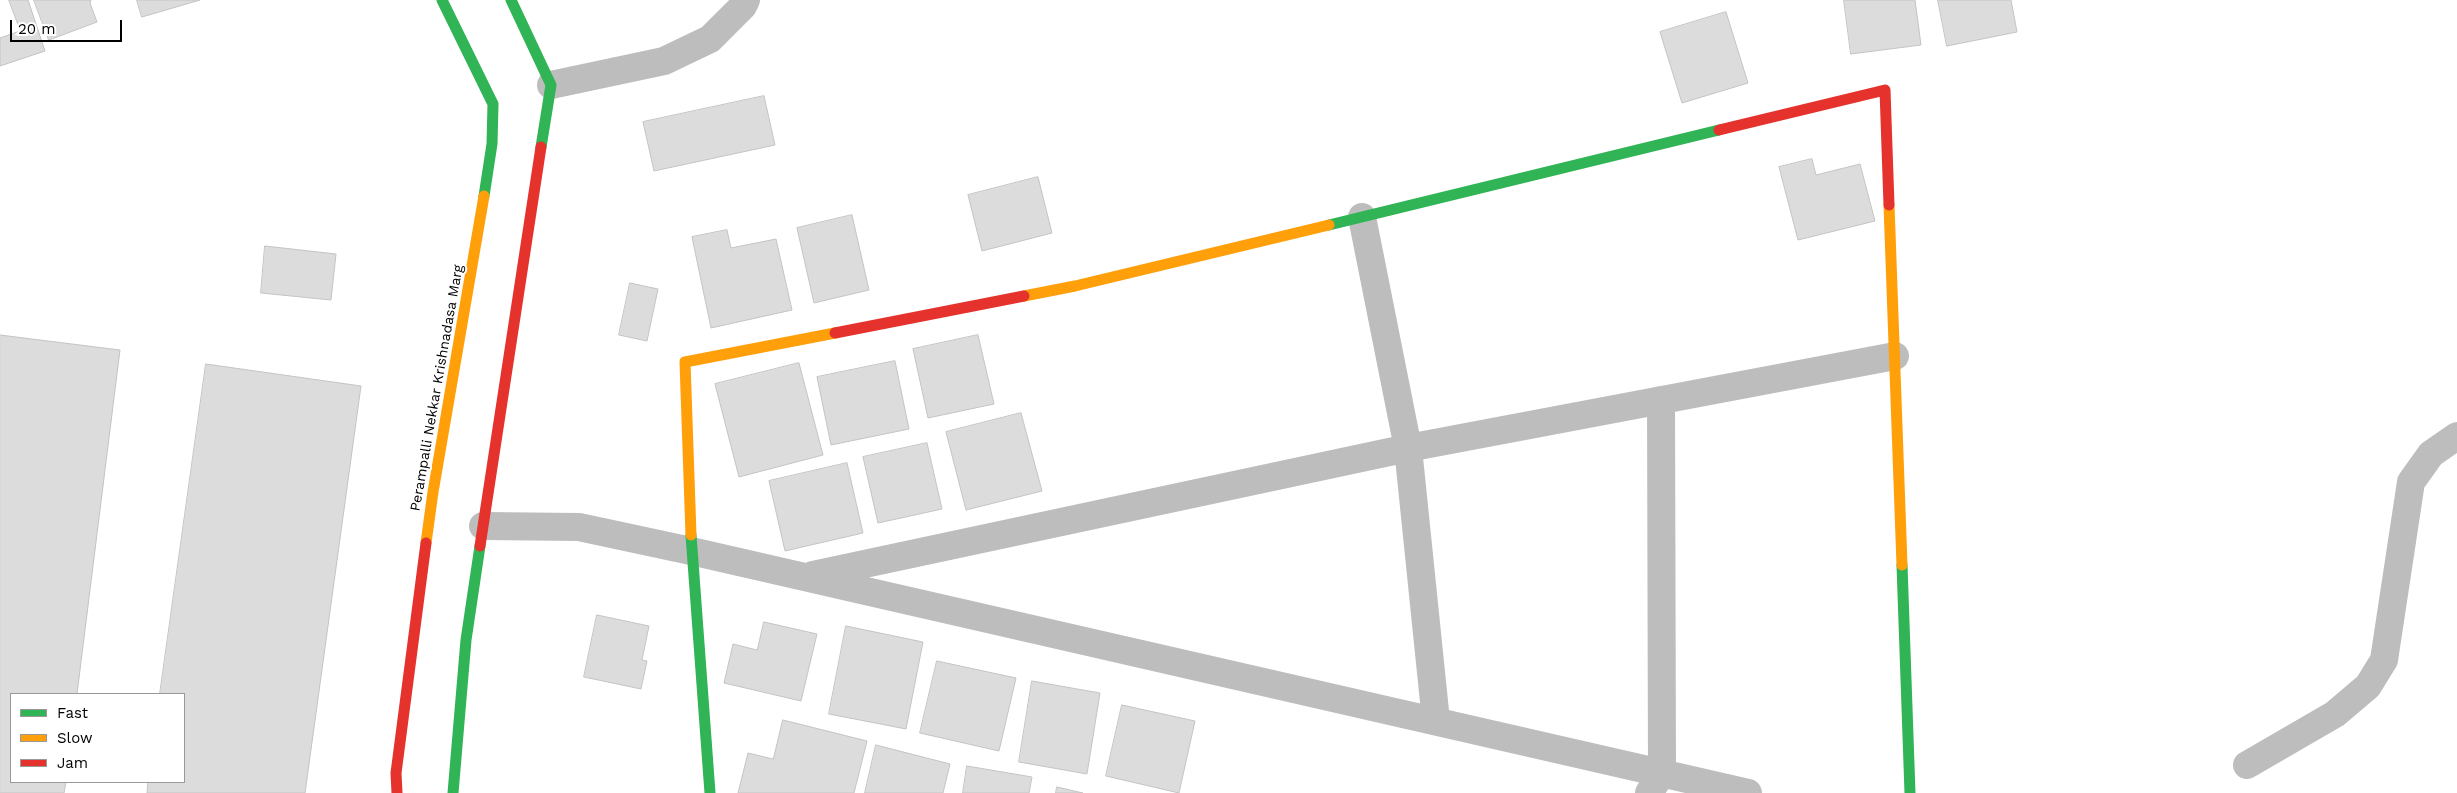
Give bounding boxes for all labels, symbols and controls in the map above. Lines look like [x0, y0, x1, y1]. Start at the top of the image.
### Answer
scale bar [12, 10, 125, 42]
text: 20 m [18, 20, 56, 38]
street label: Perampalli Nekkar Krishnadasa Marg [407, 263, 467, 513]
legend [10, 693, 185, 783]
text: Fast [57, 704, 88, 722]
text: Slow [57, 729, 93, 747]
text: Jam [57, 754, 88, 772]

